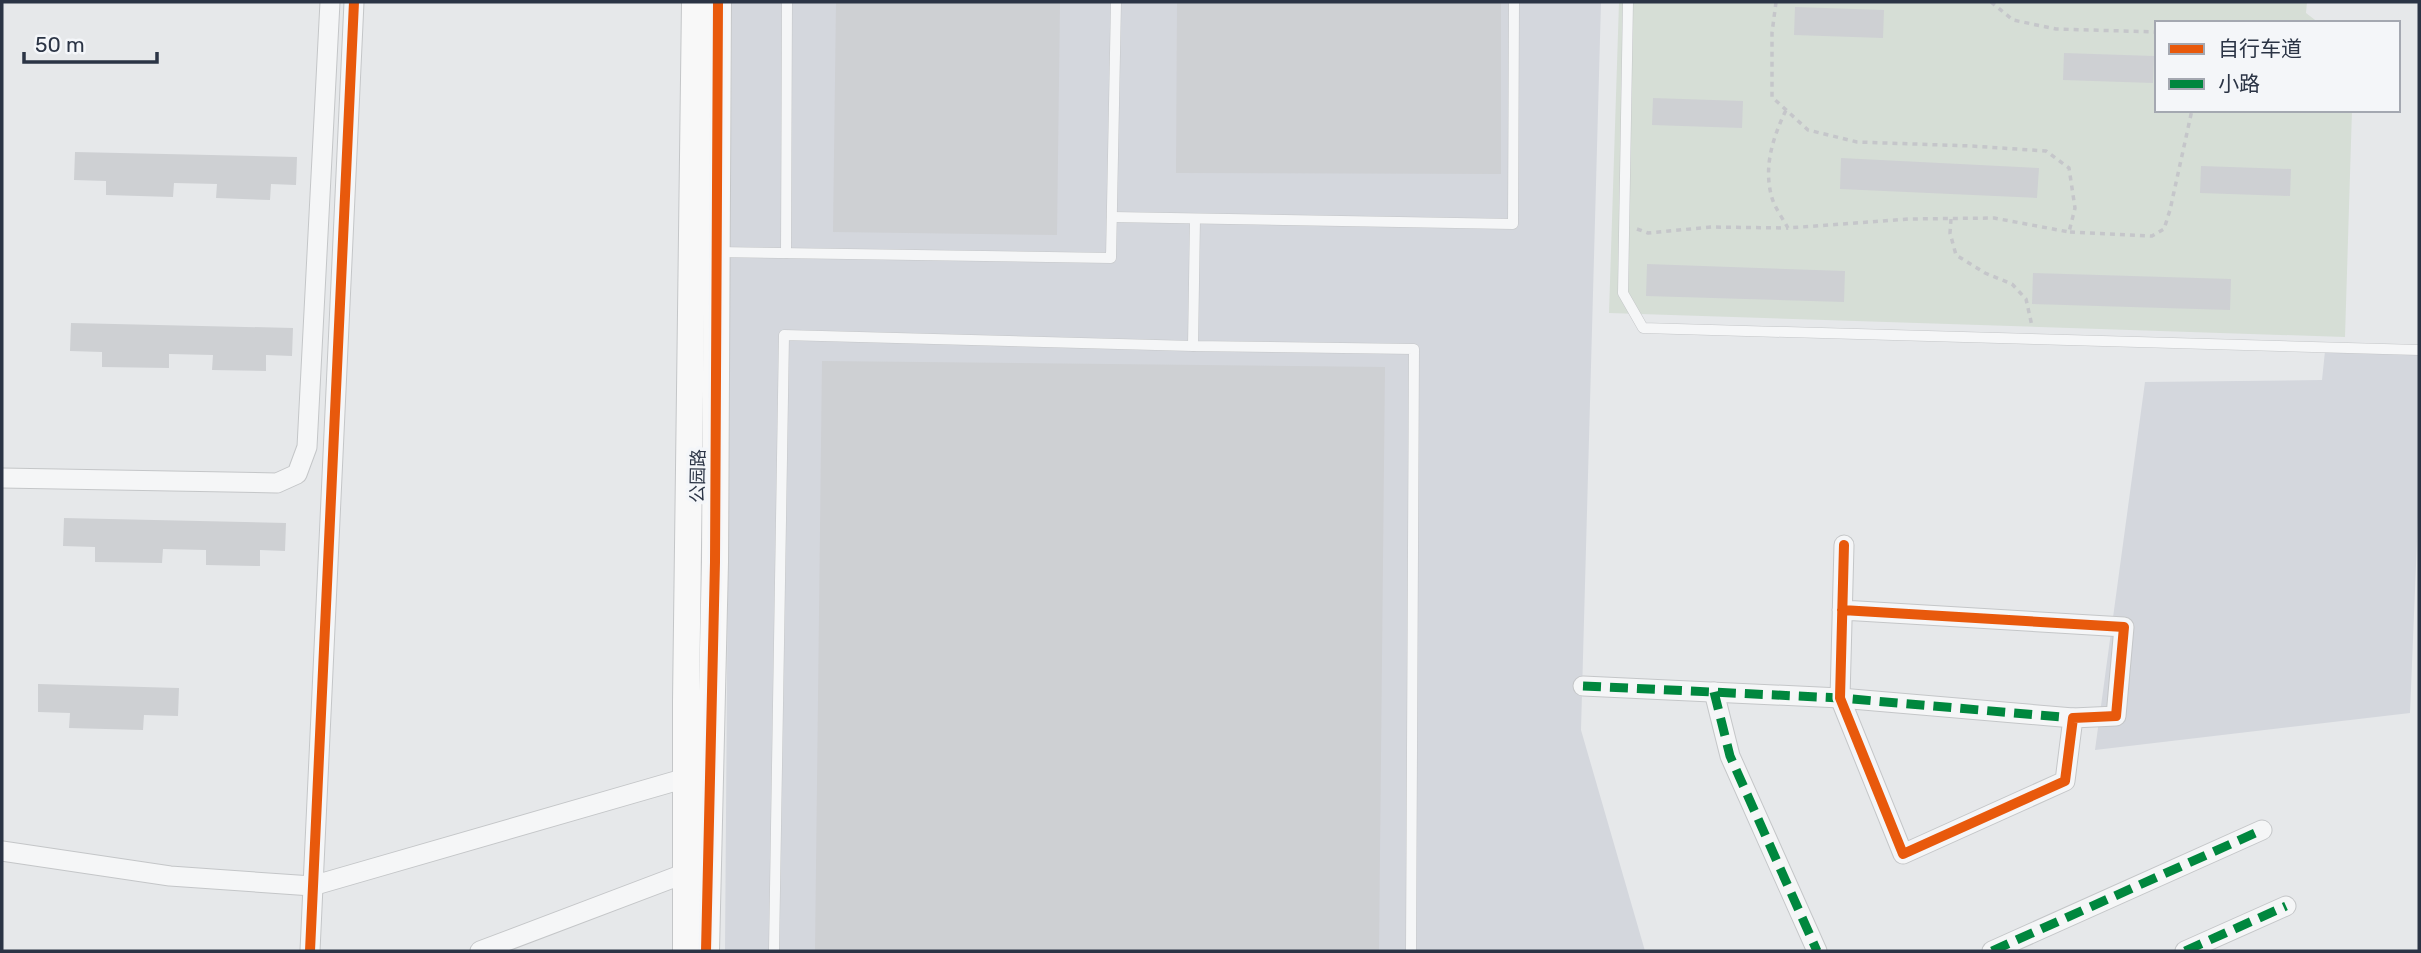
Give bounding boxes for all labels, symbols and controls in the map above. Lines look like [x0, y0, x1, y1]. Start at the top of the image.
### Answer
scale bar [24, 21, 158, 65]
legend [2155, 21, 2400, 112]
text: 50 m [35, 32, 85, 57]
text: 自行车道 [2218, 36, 2302, 61]
text: 小路 [2218, 71, 2260, 96]
street label: 公园路 [687, 449, 709, 503]

